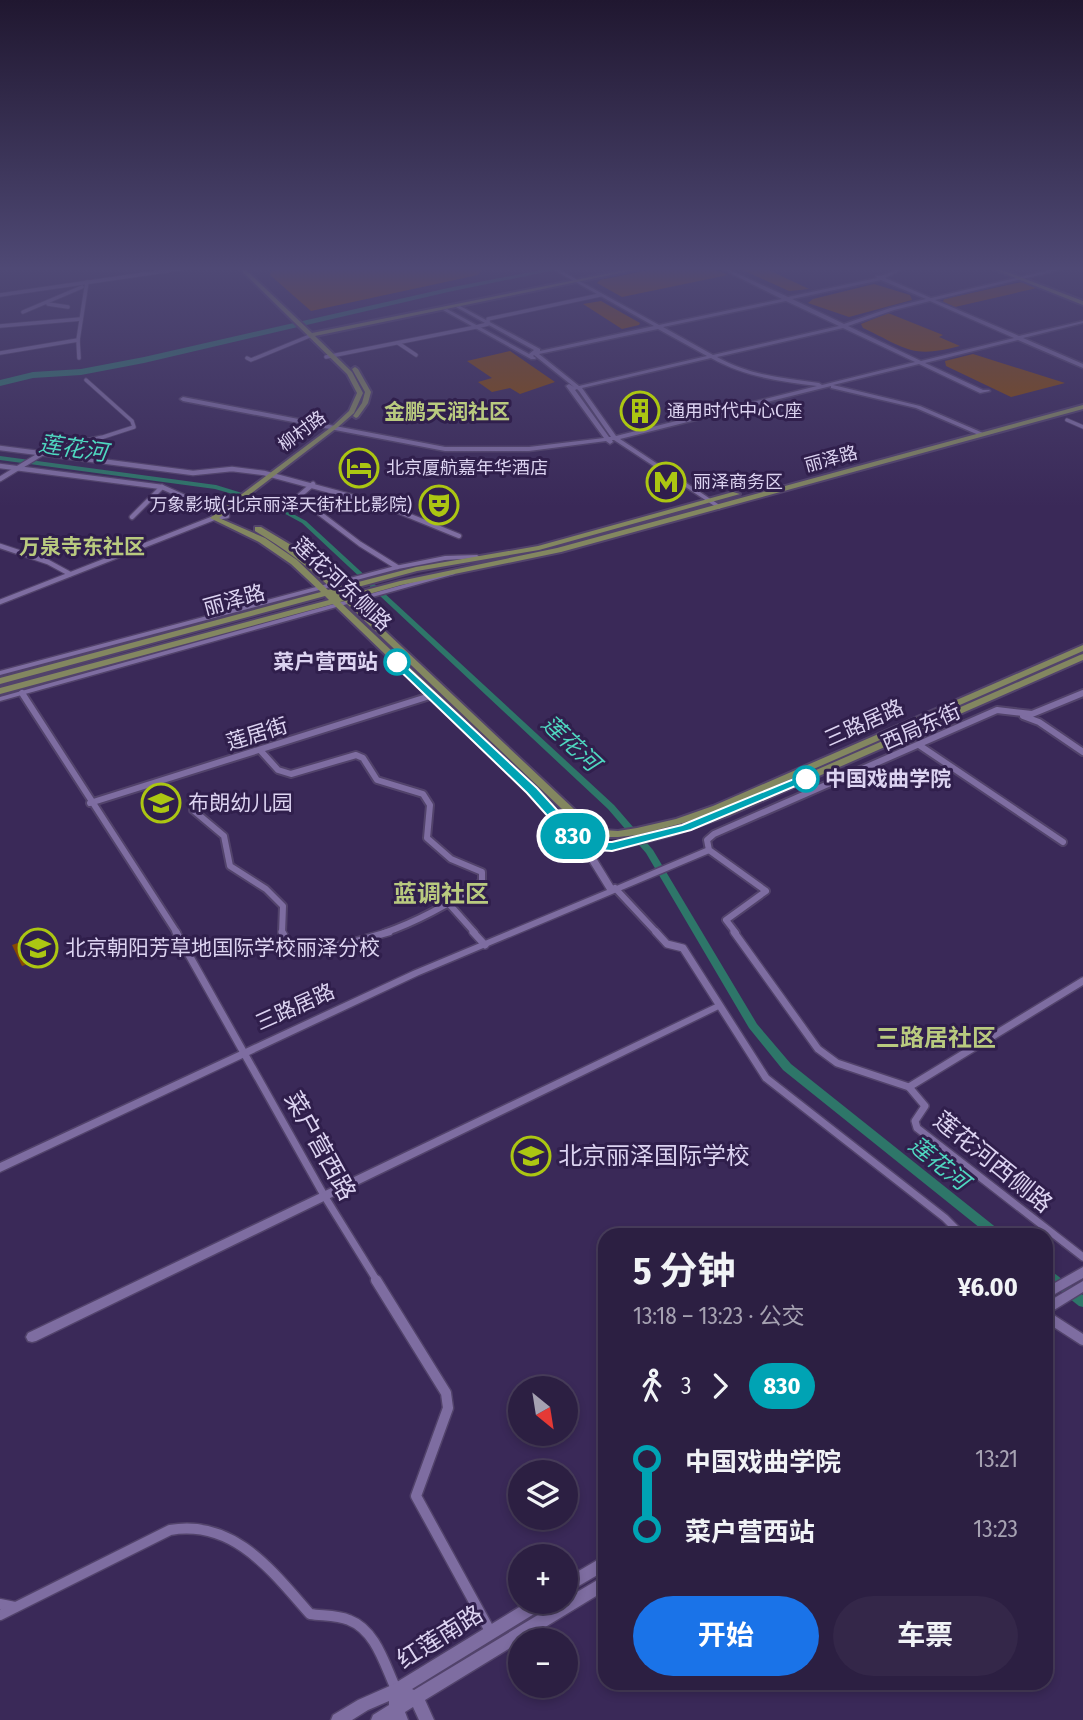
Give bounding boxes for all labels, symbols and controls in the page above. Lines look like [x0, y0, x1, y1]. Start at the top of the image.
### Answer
building icon: 通用时代中心C座 [619, 390, 661, 432]
district label: 金鹏天润社区 [384, 399, 510, 425]
place label: 通用时代中心C座 [667, 400, 802, 422]
street label: 柳村路 [274, 406, 330, 456]
water label: 莲花河 [37, 429, 113, 467]
street label: 丽泽路 [802, 441, 860, 477]
hotel icon: 北京厦航嘉年华酒店 [338, 447, 380, 489]
place label: 北京厦航嘉年华酒店 [386, 457, 548, 479]
metro station icon: 丽泽商务区 [645, 461, 687, 503]
place label: 丽泽商务区 [693, 471, 783, 493]
theatre icon: 万象影城(北京丽泽天街杜比影院) [418, 484, 460, 526]
place label: 万象影城(北京丽泽天街杜比影院) [149, 494, 412, 516]
street label: 莲花河东侧路 [287, 532, 397, 636]
district label: 万泉寺东社区 [19, 534, 145, 560]
street label: 丽泽路 [200, 579, 268, 621]
place label: 菜户营西站 [273, 649, 378, 675]
marker: 菜户营西站 [384, 649, 410, 675]
street label: 三路居路 [820, 694, 908, 752]
street label: 西局东街 [877, 698, 965, 756]
water label: 莲花河 [536, 709, 609, 779]
street label: 莲居街 [223, 712, 291, 756]
marker: 中国戏曲学院 [793, 766, 819, 792]
place label: 中国戏曲学院 [825, 766, 951, 792]
school or university icon: 布朗幼儿园 [140, 782, 182, 824]
place label: 布朗幼儿园 [188, 790, 293, 816]
line badge: 830 [533, 813, 613, 859]
text: 830 [554, 822, 592, 850]
district label: 蓝调社区 [393, 880, 489, 908]
school or university icon: 北京朝阳芳草地国际学校丽泽分校 [17, 927, 59, 969]
place label: 北京朝阳芳草地国际学校丽泽分校 [65, 935, 380, 961]
street label: 三路居路 [251, 978, 339, 1036]
district label: 三路居社区 [876, 1024, 996, 1052]
street label: 菜户营西路 [279, 1087, 361, 1205]
street label: 莲花河西侧路 [928, 1105, 1058, 1219]
water label: 莲花河 [904, 1131, 974, 1195]
school or university icon: 北京丽泽国际学校 [510, 1135, 552, 1177]
place label: 北京丽泽国际学校 [558, 1142, 750, 1170]
text: 5 分钟 [633, 1248, 736, 1294]
text: ¥6.00 [958, 1272, 1018, 1303]
text: 13:18 – 13:23 · 公交 [633, 1302, 805, 1330]
icon: walk [633, 1367, 671, 1405]
icon: forward [701, 1367, 739, 1405]
text: 3 [681, 1372, 691, 1400]
text: 830 [763, 1372, 801, 1400]
north arrow [508, 1376, 578, 1446]
map controls [508, 1376, 578, 1698]
text: 13:21 [975, 1445, 1018, 1473]
text: 中国戏曲学院 [685, 1447, 841, 1478]
button: layers [508, 1460, 578, 1530]
text: 13:23 [973, 1515, 1018, 1543]
text: 菜户营西站 [685, 1517, 815, 1548]
button: + [508, 1544, 578, 1614]
button: 开始 [633, 1596, 819, 1676]
button: 车票 [833, 1596, 1018, 1676]
street label: 红莲南路 [392, 1600, 488, 1674]
button: − [508, 1628, 578, 1698]

